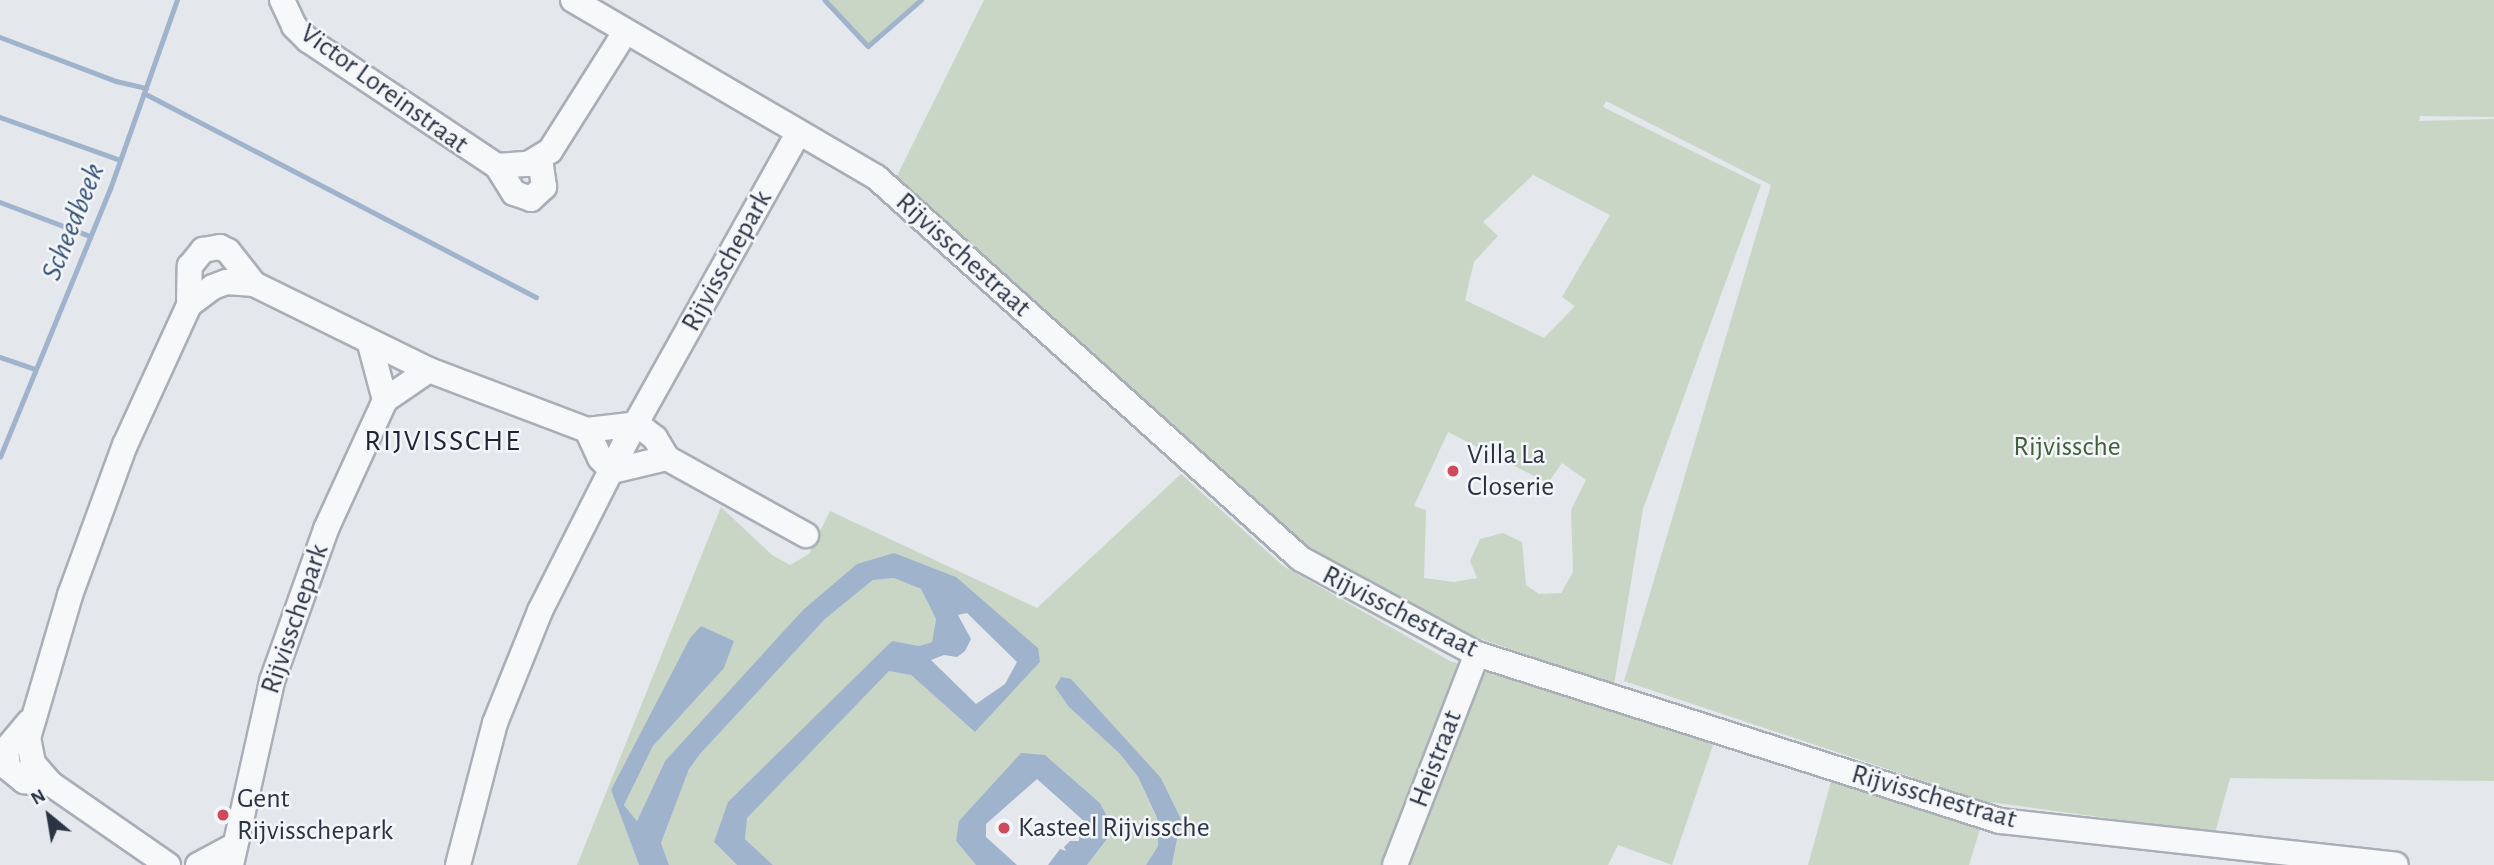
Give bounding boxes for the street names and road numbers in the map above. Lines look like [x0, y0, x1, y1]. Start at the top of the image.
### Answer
street label: Victor Loreinstraat [293, 17, 475, 161]
street label: Rijvisschepark [674, 185, 780, 337]
street label: Rijvisschestraat [889, 186, 1037, 324]
street label: Rijvisschepark [254, 540, 336, 698]
street label: Rijvisschestraat [1317, 558, 1483, 666]
street label: Heistraat [1402, 706, 1470, 812]
street label: Rijvisschestraat [1848, 757, 2020, 837]

